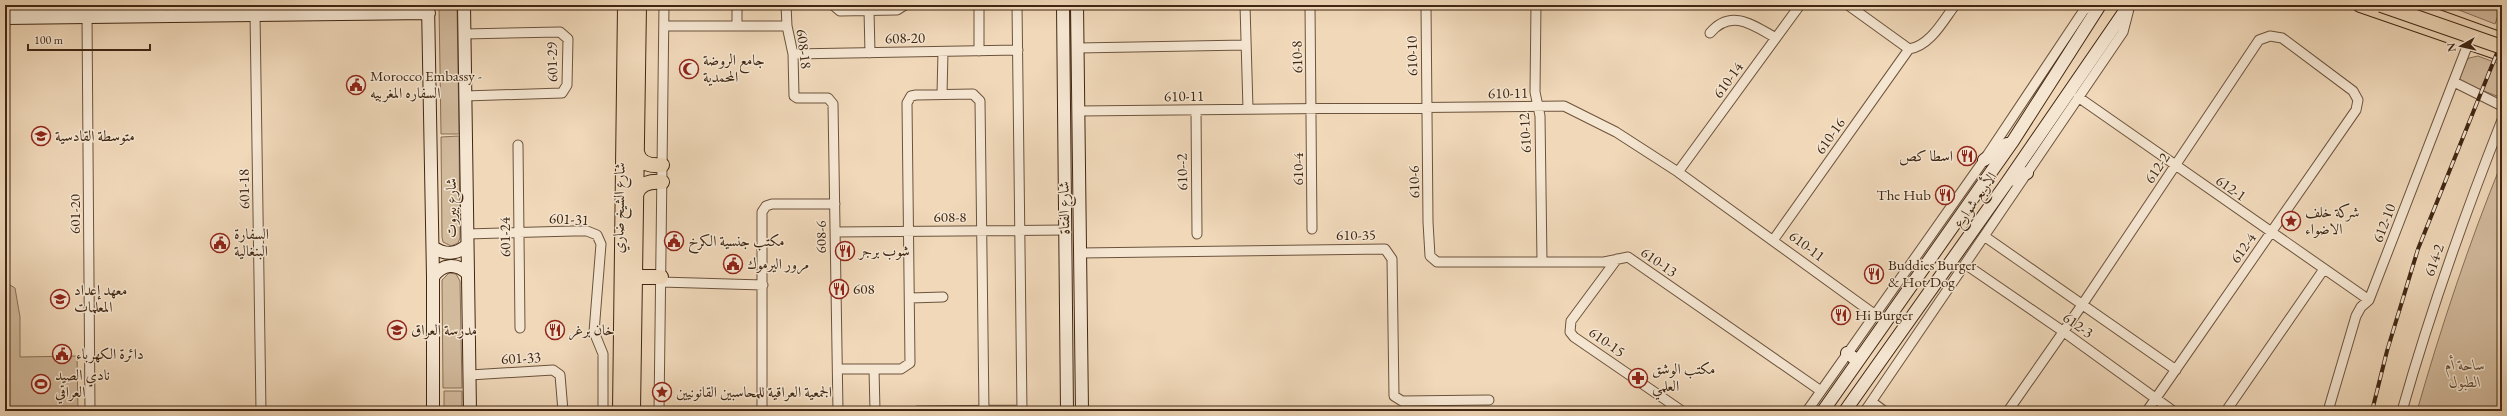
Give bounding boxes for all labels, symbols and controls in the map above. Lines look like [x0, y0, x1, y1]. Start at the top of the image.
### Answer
scale bar [28, 26, 150, 52]
north arrow [2441, 26, 2481, 66]
street label: 608-18 [793, 28, 816, 70]
street label: 608-20 [885, 28, 925, 47]
text: 100 m [34, 32, 64, 48]
street label: 610-10 [1402, 36, 1421, 76]
street label: 610-8 [1287, 40, 1306, 74]
street label: 601-29 [542, 42, 561, 82]
text: N [2444, 42, 2459, 53]
place label: جامع الروضة المحمدية [703, 50, 765, 86]
street label: 610-14 [1708, 57, 1748, 102]
mosque icon: جامع الروضة المحمدية [678, 58, 700, 80]
place label: Morocco Embassy - السفاره المغربيه [370, 66, 482, 103]
public building icon: Morocco Embassy - السفاره المغربيه [345, 74, 367, 96]
street label: 610-11 [1488, 83, 1528, 102]
street label: 610-11 [1164, 86, 1204, 105]
street label: 610-12 [1514, 112, 1535, 154]
street label: 610-16 [1810, 114, 1849, 158]
school or university icon: متوسطة القادسية [30, 125, 52, 147]
place label: متوسطة القادسية [55, 126, 135, 145]
restaurant icon: اسطا كص [1956, 145, 1978, 167]
place label: اسطا كص [1899, 146, 1953, 166]
street label: 612-2 [2140, 148, 2174, 187]
street label: 610-4 [1288, 152, 1307, 185]
street label: 610--2 [1172, 153, 1191, 191]
street label: شارع الشيخ ضاري [608, 162, 634, 254]
street label: 610-6 [1404, 165, 1423, 199]
street label: الأربع شوارع [1948, 167, 2005, 234]
street label: 601-18 [234, 169, 253, 209]
street label: 612-1 [2212, 170, 2250, 205]
street label: شارع بيروت [441, 178, 464, 238]
street label: شارع الفتاة [1054, 181, 1077, 235]
restaurant icon: The Hub [1934, 184, 1956, 206]
place label: The Hub [1877, 185, 1931, 204]
street label: 601-20 [65, 194, 84, 234]
street label: 612-10 [2367, 201, 2400, 245]
place label: شركة خلف الاضواء [2305, 202, 2359, 238]
street label: 608-8 [934, 207, 966, 226]
street label: 601-31 [548, 208, 590, 229]
place icon: شركة خلف الاضواء [2280, 210, 2302, 232]
street label: 601-24 [495, 216, 514, 257]
street label: 608-6 [811, 221, 830, 253]
place label: السفارة البنغالية [234, 224, 269, 260]
street label: 610-35 [1336, 225, 1376, 244]
street label: 610-11 [1786, 226, 1829, 265]
street label: 612-4 [2225, 228, 2260, 267]
public building icon: مكتب جنسية الكرخ [663, 230, 685, 252]
place label: مكتب جنسية الكرخ [688, 231, 785, 254]
public building icon: السفارة البنغالية [209, 232, 231, 254]
restaurant icon: شوب برجر [834, 240, 856, 262]
street label: 614-2 [2419, 240, 2448, 278]
place label: شوب برجر [857, 241, 910, 260]
street label: 610-13 [1637, 242, 1681, 281]
public building icon: مرور اليرموك [722, 253, 744, 275]
place label: مرور اليرموك [747, 254, 809, 275]
place label: Buddies Burger & Hot Dog [1888, 255, 1976, 291]
restaurant icon: Buddies Burger & Hot Dog [1863, 263, 1885, 285]
restaurant icon: 608 [828, 278, 850, 300]
place label: 608 [853, 279, 875, 298]
place label: معهد إعداد المعلمات [74, 280, 127, 316]
school or university icon: معهد إعداد المعلمات [49, 288, 71, 310]
restaurant icon: Hi Burger [1830, 304, 1852, 326]
place label: Hi Burger [1855, 305, 1913, 324]
street label: 612-3 [2059, 307, 2097, 342]
school or university icon: مدرسة العراق [386, 319, 408, 341]
restaurant icon: خان برغر [544, 319, 566, 341]
place label: مدرسة العراق [411, 320, 477, 340]
place label: خان برغر [569, 320, 614, 341]
street label: 610-15 [1585, 322, 1629, 361]
public building icon: دائرة الكهرباء [51, 343, 73, 365]
place label: دائرة الكهرباء [76, 344, 144, 364]
street label: 601-33 [500, 347, 542, 368]
park label: ساحة أم الطبول [2445, 354, 2485, 391]
place label: مكتب الوشق العلمي [1652, 359, 1715, 400]
place label: نادي الصيد العراقي [55, 365, 110, 404]
pharmacy icon: مكتب الوشق العلمي [1627, 367, 1649, 389]
sports icon: نادي الصيد العراقي [30, 373, 52, 395]
place icon: الجمعية العراقية للمحاسبين القانونيين [651, 381, 673, 403]
place label: الجمعية العراقية للمحاسبين القانونيين [676, 382, 832, 402]

